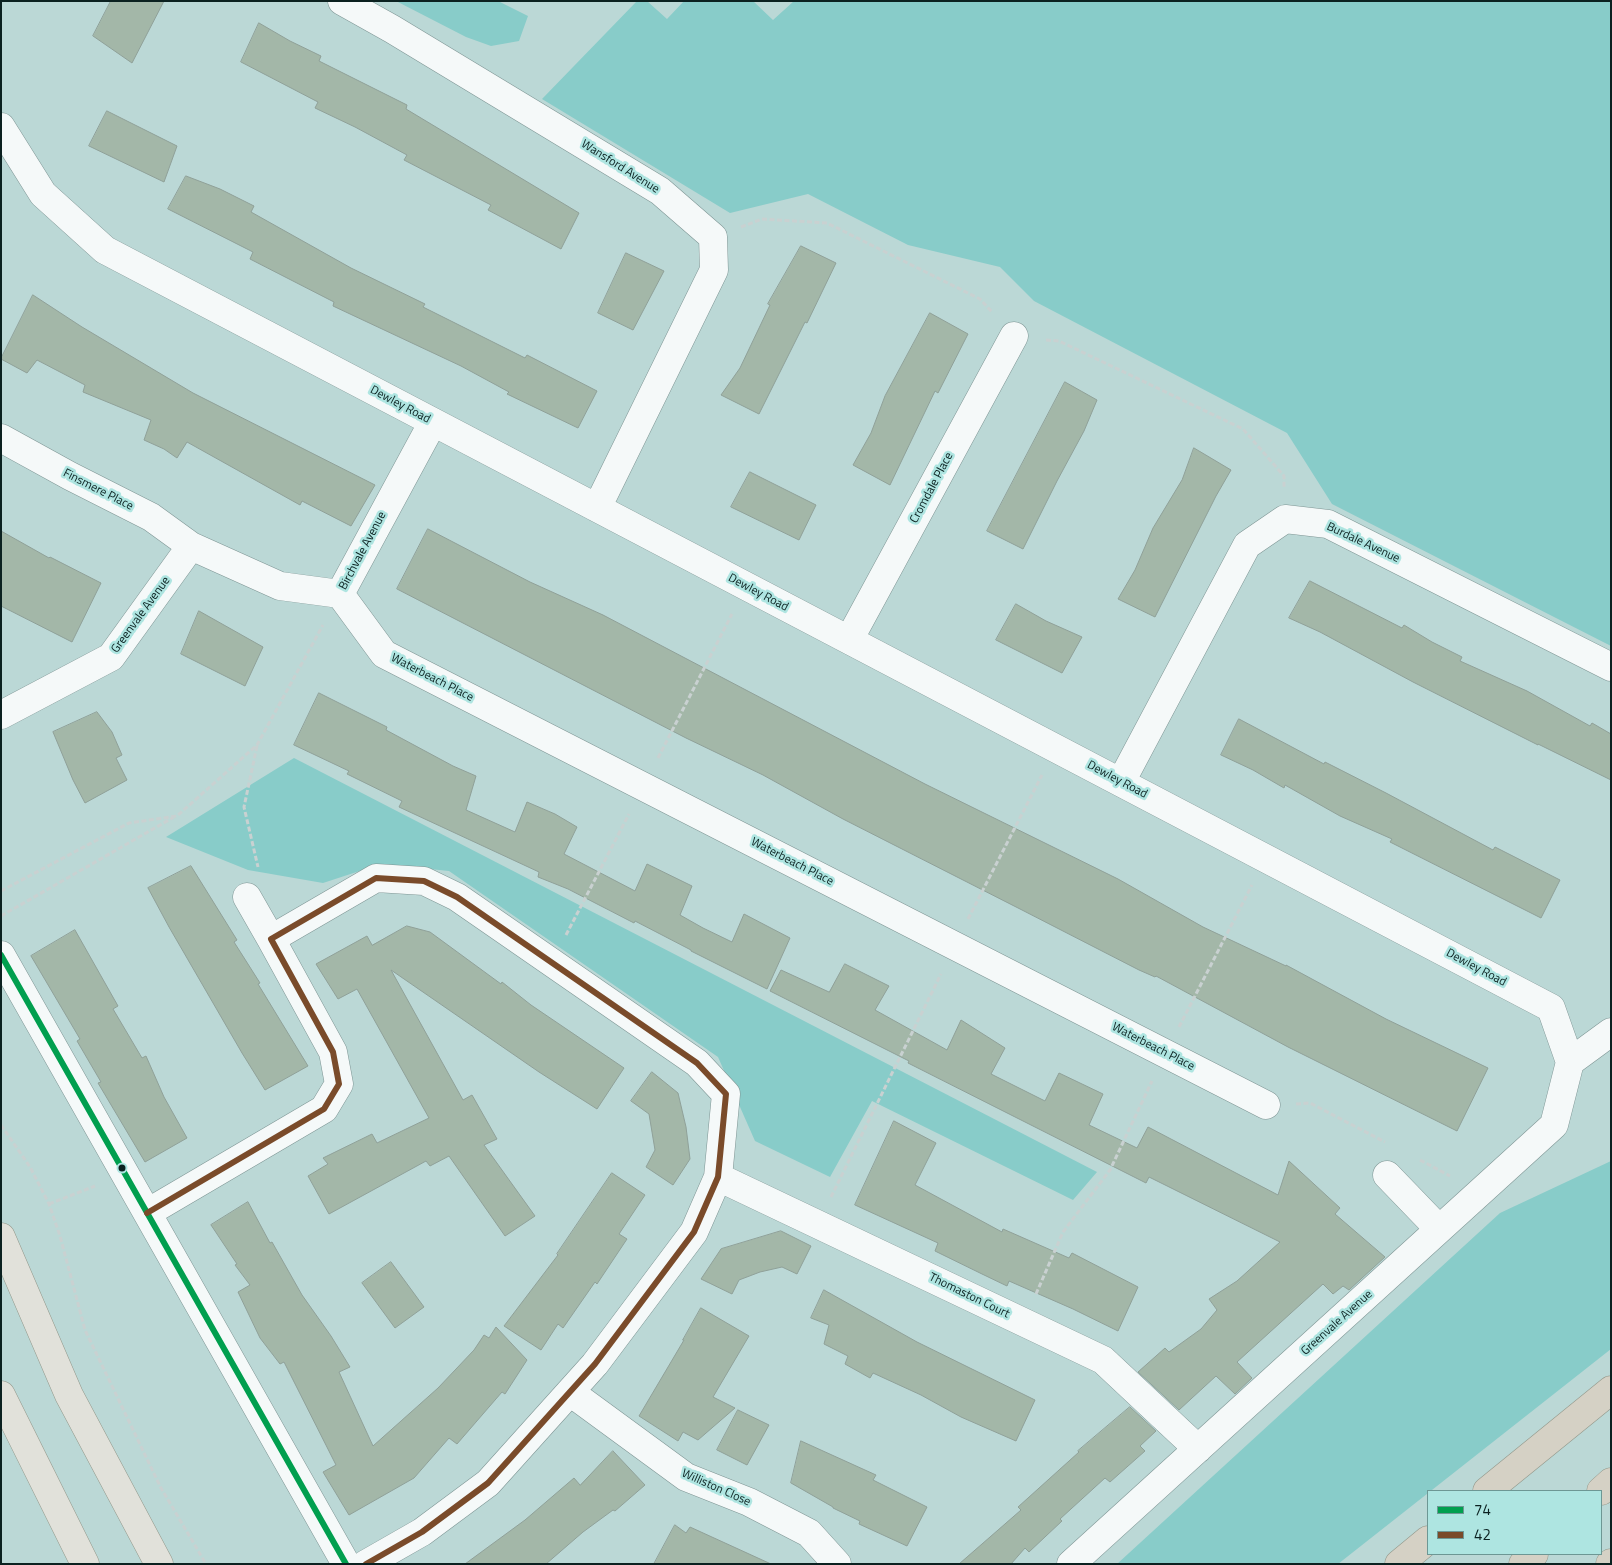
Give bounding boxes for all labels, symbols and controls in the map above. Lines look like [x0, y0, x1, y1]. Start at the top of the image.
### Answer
street label: Wansford Avenue [578, 137, 662, 197]
street label: Dewley Road [367, 383, 433, 427]
street label: Cromdale Place [907, 450, 957, 526]
street label: Finsmere Place [60, 466, 136, 514]
street label: Birchvale Avenue [336, 509, 390, 593]
street label: Burdale Avenue [1324, 520, 1402, 566]
street label: Dewley Road [725, 571, 791, 615]
street label: Greenvale Avenue [109, 574, 173, 656]
street label: Waterbeach Place [388, 651, 476, 705]
street label: Dewley Road [1084, 758, 1150, 802]
street label: Waterbeach Place [748, 835, 836, 889]
street label: Dewley Road [1443, 946, 1509, 990]
street label: Waterbeach Place [1109, 1020, 1197, 1074]
unlabelled marker [117, 1163, 127, 1173]
street label: Thomaston Court [926, 1270, 1012, 1322]
street label: Greenvale Avenue [1299, 1287, 1375, 1359]
street label: Williston Close [679, 1466, 753, 1510]
legend [1427, 1490, 1602, 1555]
text: 74 [1474, 1498, 1491, 1521]
text: 42 [1474, 1523, 1491, 1546]

